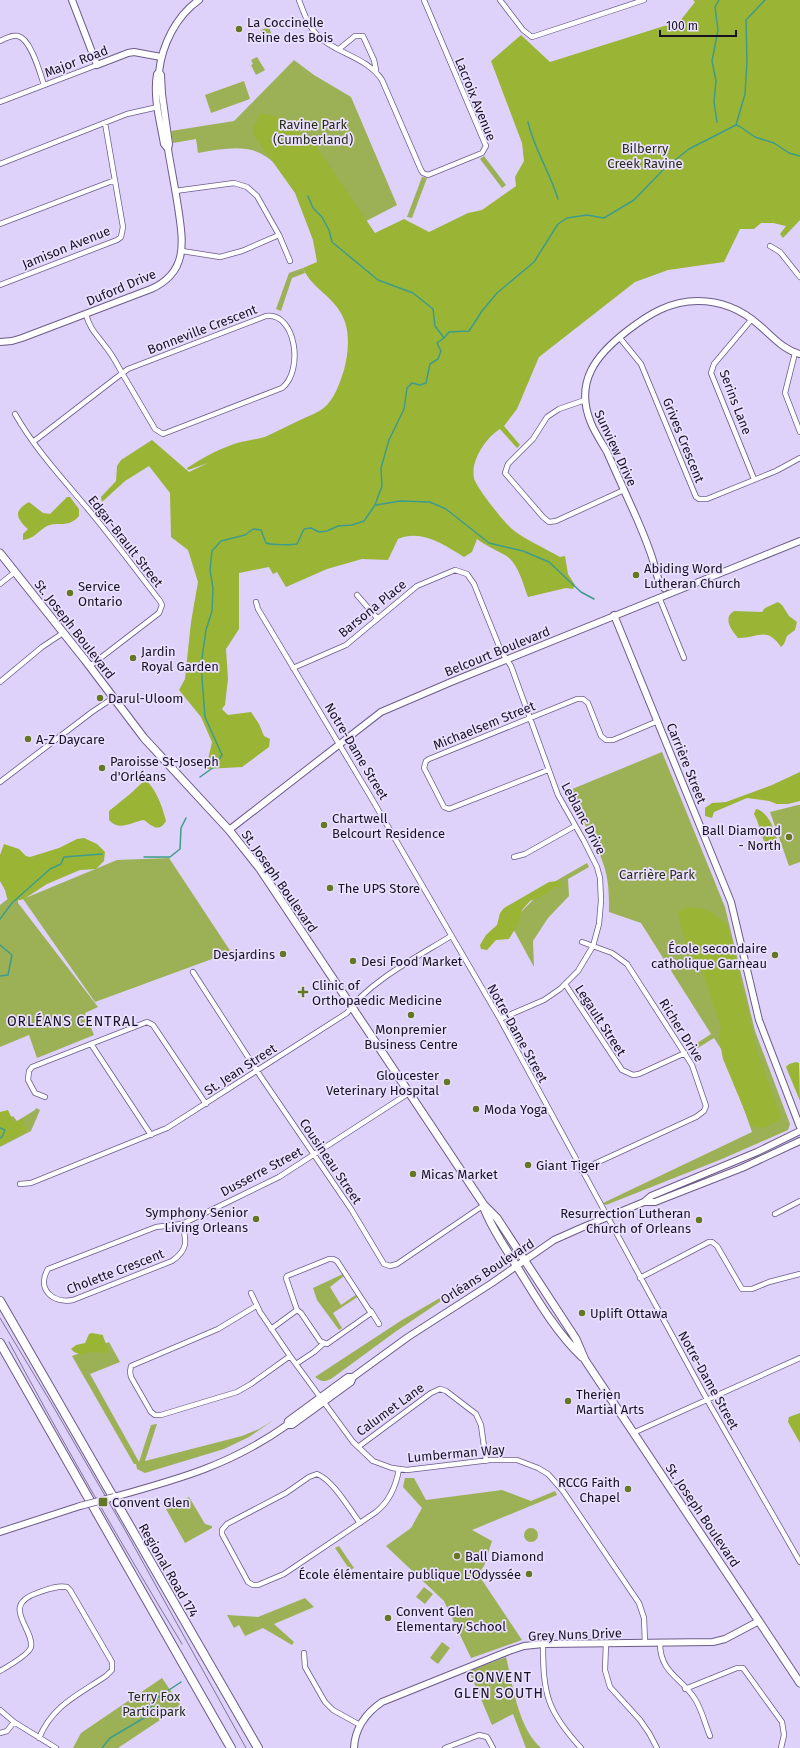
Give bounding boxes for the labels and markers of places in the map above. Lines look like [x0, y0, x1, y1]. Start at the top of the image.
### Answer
place label: La Coccinelle Reine des Bois [247, 15, 333, 45]
marker: La Coccinelle Reine des Bois [234, 24, 244, 34]
place label: Abiding Word Lutheran Church [644, 561, 741, 591]
marker: Abiding Word Lutheran Church [631, 570, 641, 580]
place label: Service Ontario [78, 579, 123, 609]
marker: Service Ontario [65, 588, 75, 598]
place label: Jardin Royal Garden [141, 644, 219, 674]
marker: Jardin Royal Garden [128, 653, 138, 663]
place label: Darul-Uloom [108, 691, 184, 706]
marker: Darul-Uloom [95, 693, 105, 703]
place label: A-Z Daycare [36, 732, 105, 747]
marker: A-Z Daycare [23, 734, 33, 744]
place label: Paroisse St-Joseph d'Orléans [110, 754, 219, 784]
marker: Paroisse St-Joseph d'Orléans [97, 763, 107, 773]
place label: Chartwell Belcourt Residence [332, 811, 445, 841]
marker: Chartwell Belcourt Residence [319, 820, 329, 830]
place label: Ball Diamond - North [702, 823, 781, 853]
marker: Ball Diamond - North [784, 832, 794, 842]
place label: The UPS Store [338, 881, 420, 896]
marker: The UPS Store [325, 883, 335, 893]
place label: École secondaire catholique Garneau [651, 941, 767, 971]
place label: Desjardins [213, 947, 275, 962]
marker: Desjardins [278, 949, 288, 959]
marker: École secondaire catholique Garneau [770, 950, 780, 960]
place label: Desi Food Market [361, 954, 463, 969]
marker: Desi Food Market [348, 956, 358, 966]
place label: Clinic of Orthopaedic Medicine [312, 978, 442, 1008]
marker: Clinic of Orthopaedic Medicine [297, 986, 309, 998]
marker: Monpremier Business Centre [406, 1010, 416, 1020]
place label: Monpremier Business Centre [364, 1022, 458, 1052]
place label: Gloucester Veterinary Hospital [326, 1068, 439, 1098]
marker: Gloucester Veterinary Hospital [442, 1077, 452, 1087]
place label: Moda Yoga [484, 1102, 548, 1117]
marker: Moda Yoga [471, 1104, 481, 1114]
place label: Giant Tiger [536, 1158, 600, 1173]
marker: Giant Tiger [523, 1160, 533, 1170]
place label: Micas Market [421, 1167, 498, 1182]
marker: Micas Market [408, 1169, 418, 1179]
place label: Symphony Senior Living Orleans [145, 1205, 248, 1235]
place label: Resurrection Lutheran Church of Orleans [560, 1206, 691, 1236]
marker: Symphony Senior Living Orleans [251, 1214, 261, 1224]
marker: Resurrection Lutheran Church of Orleans [694, 1215, 704, 1225]
place label: Uplift Ottawa [590, 1306, 668, 1321]
marker: Uplift Ottawa [577, 1308, 587, 1318]
place label: Therien Martial Arts [576, 1387, 644, 1417]
marker: Therien Martial Arts [563, 1396, 573, 1406]
place label: RCCG Faith Chapel [558, 1475, 620, 1505]
marker: RCCG Faith Chapel [623, 1484, 633, 1494]
place label: Convent Glen [112, 1495, 190, 1510]
marker: Convent Glen [97, 1496, 109, 1508]
place label: Ball Diamond [465, 1549, 544, 1564]
marker: Ball Diamond [452, 1551, 462, 1561]
place label: École élémentaire publique L'Odyssée [299, 1567, 521, 1582]
marker: École élémentaire publique L'Odyssée [524, 1569, 534, 1579]
place label: Convent Glen Elementary School [396, 1604, 506, 1634]
marker: Convent Glen Elementary School [383, 1613, 393, 1623]

